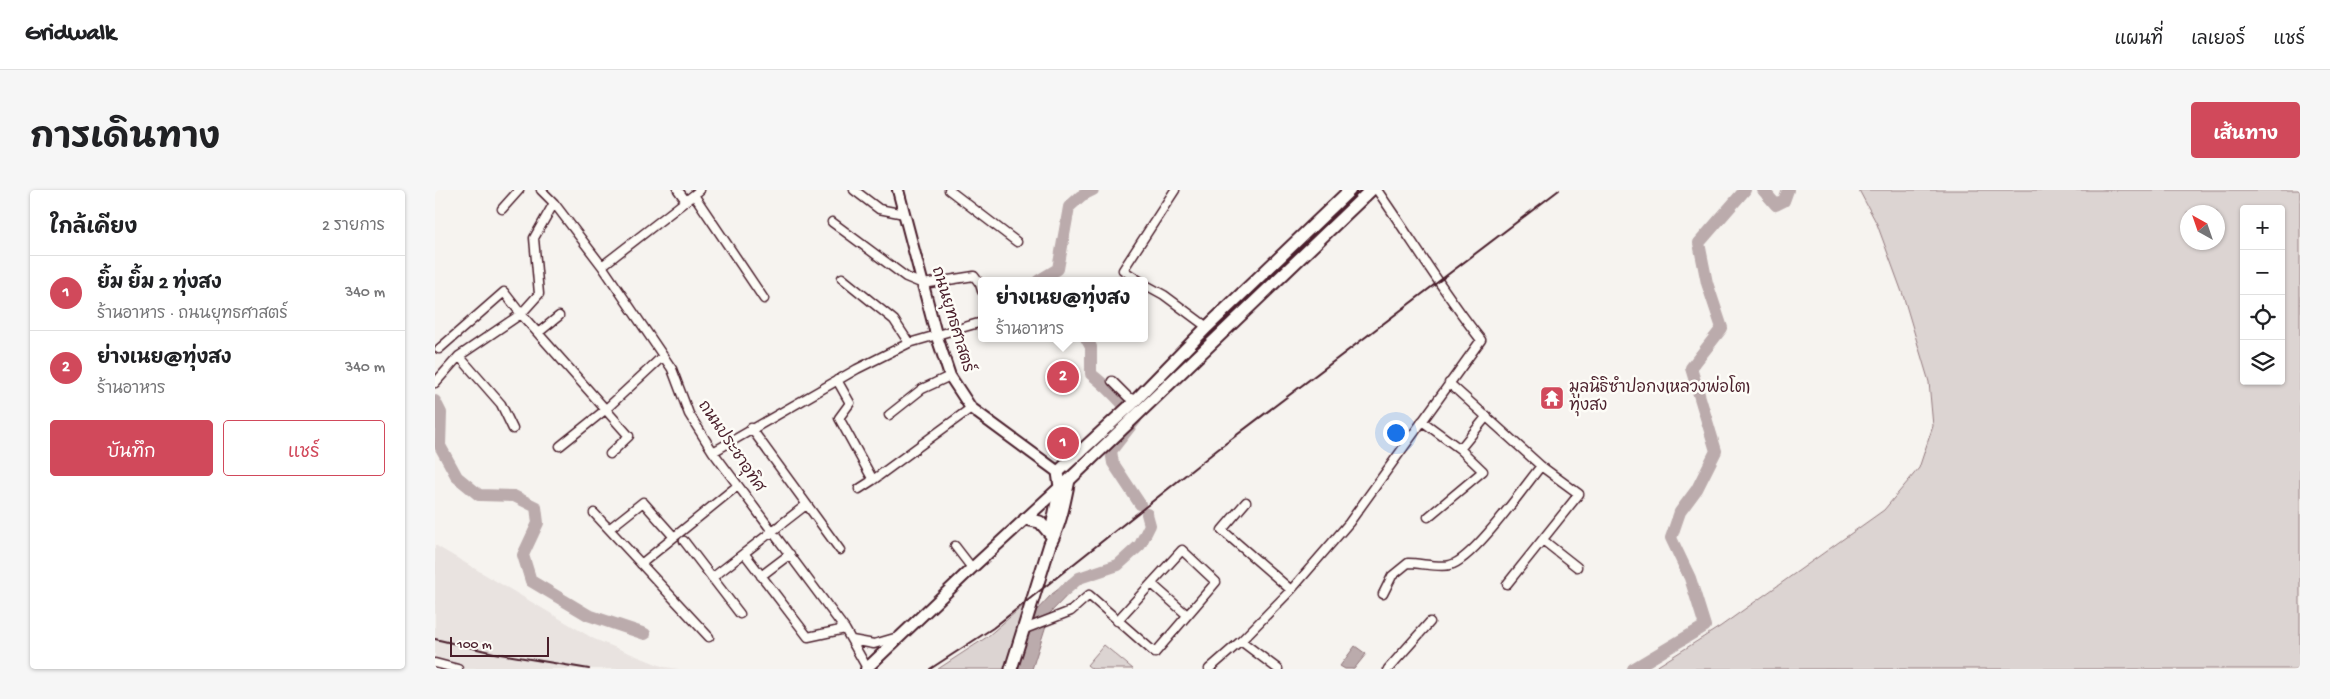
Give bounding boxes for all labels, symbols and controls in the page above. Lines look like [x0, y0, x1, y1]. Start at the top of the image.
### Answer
text: Gridwalk [25, 20, 116, 49]
text: แผนที่ [2115, 30, 2163, 51]
text: เลเยอร์ [2191, 30, 2245, 51]
text: แชร์ [2273, 30, 2305, 51]
button: เส้นทาง [2191, 102, 2300, 158]
text: การเดินทาง [30, 120, 220, 161]
north arrow [2180, 205, 2225, 250]
map controls [2240, 205, 2285, 385]
button: + [2240, 205, 2285, 250]
text: ใกล้เคียง [50, 217, 137, 242]
text: 2 รายการ [322, 218, 385, 237]
button: − [2240, 250, 2285, 295]
street label: ถนนยุทธศาสตร์ [926, 263, 981, 376]
text: ยิ้ม ยิ้ม 2 ทุ่งสง [97, 273, 222, 296]
popup [978, 277, 1148, 342]
text: 1 [63, 284, 69, 303]
text: 340 m [345, 284, 385, 303]
text: ย่างเนย@ทุ่งสง [996, 289, 1130, 312]
button: locate [2240, 295, 2285, 340]
text: ร้านอาหาร · ถนนยุทธศาสตร์ [97, 306, 288, 325]
text: ร้านอาหาร [996, 322, 1064, 341]
button: layers [2240, 340, 2285, 385]
text: ย่างเนย@ทุ่งสง [97, 348, 232, 371]
pin: 2 [1047, 358, 1079, 396]
text: 2 [62, 359, 70, 378]
text: 340 m [345, 359, 385, 378]
place label: มูลนิธิซำปอกง(หลวงพ่อโต) ทุ่งสง [1569, 375, 1750, 417]
text: ร้านอาหาร [97, 381, 166, 400]
temple icon: มูลนิธิซำปอกง(หลวงพ่อโต) ทุ่งสง [1539, 385, 1565, 411]
street label: ถนนประชาอุทิศ [693, 396, 772, 498]
button: บันทึก [50, 420, 213, 476]
button: แชร์ [223, 420, 385, 476]
your location [1383, 420, 1409, 446]
pin: 1 [1047, 424, 1079, 462]
scale bar [450, 634, 549, 657]
text: 100 m [457, 637, 492, 654]

